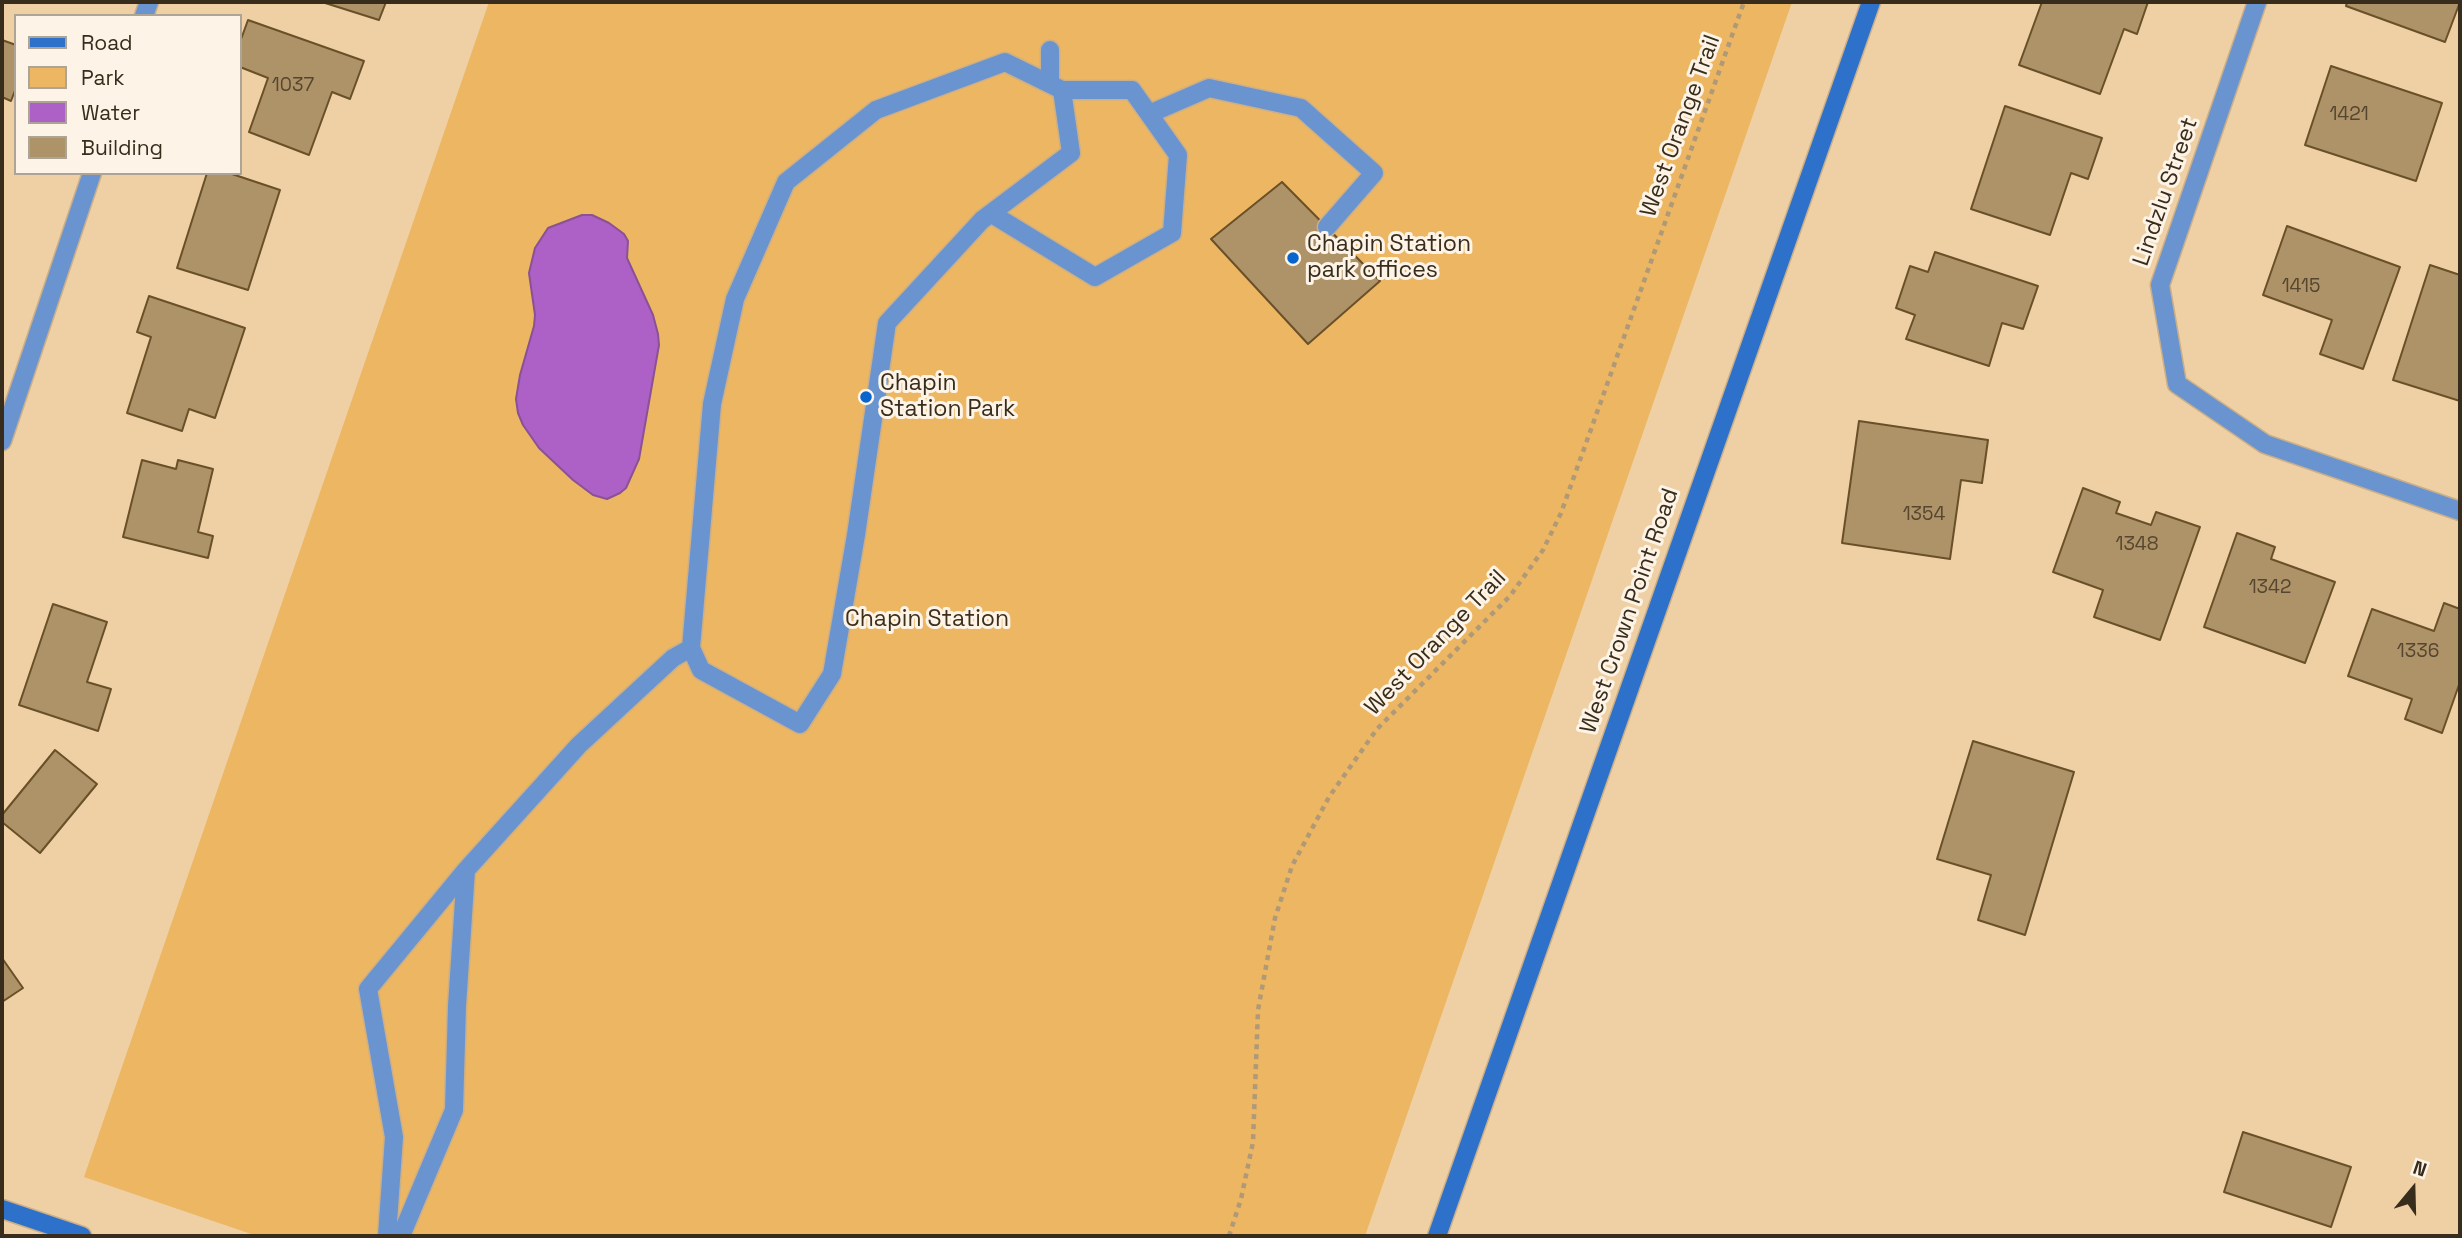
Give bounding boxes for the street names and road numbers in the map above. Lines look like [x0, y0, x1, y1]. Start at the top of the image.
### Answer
street label: West Orange Trail [1635, 31, 1727, 221]
street label: Lindzlu Street [2128, 114, 2204, 270]
street label: West Crown Point Road [1575, 485, 1685, 737]
street label: West Orange Trail [1360, 564, 1512, 722]

